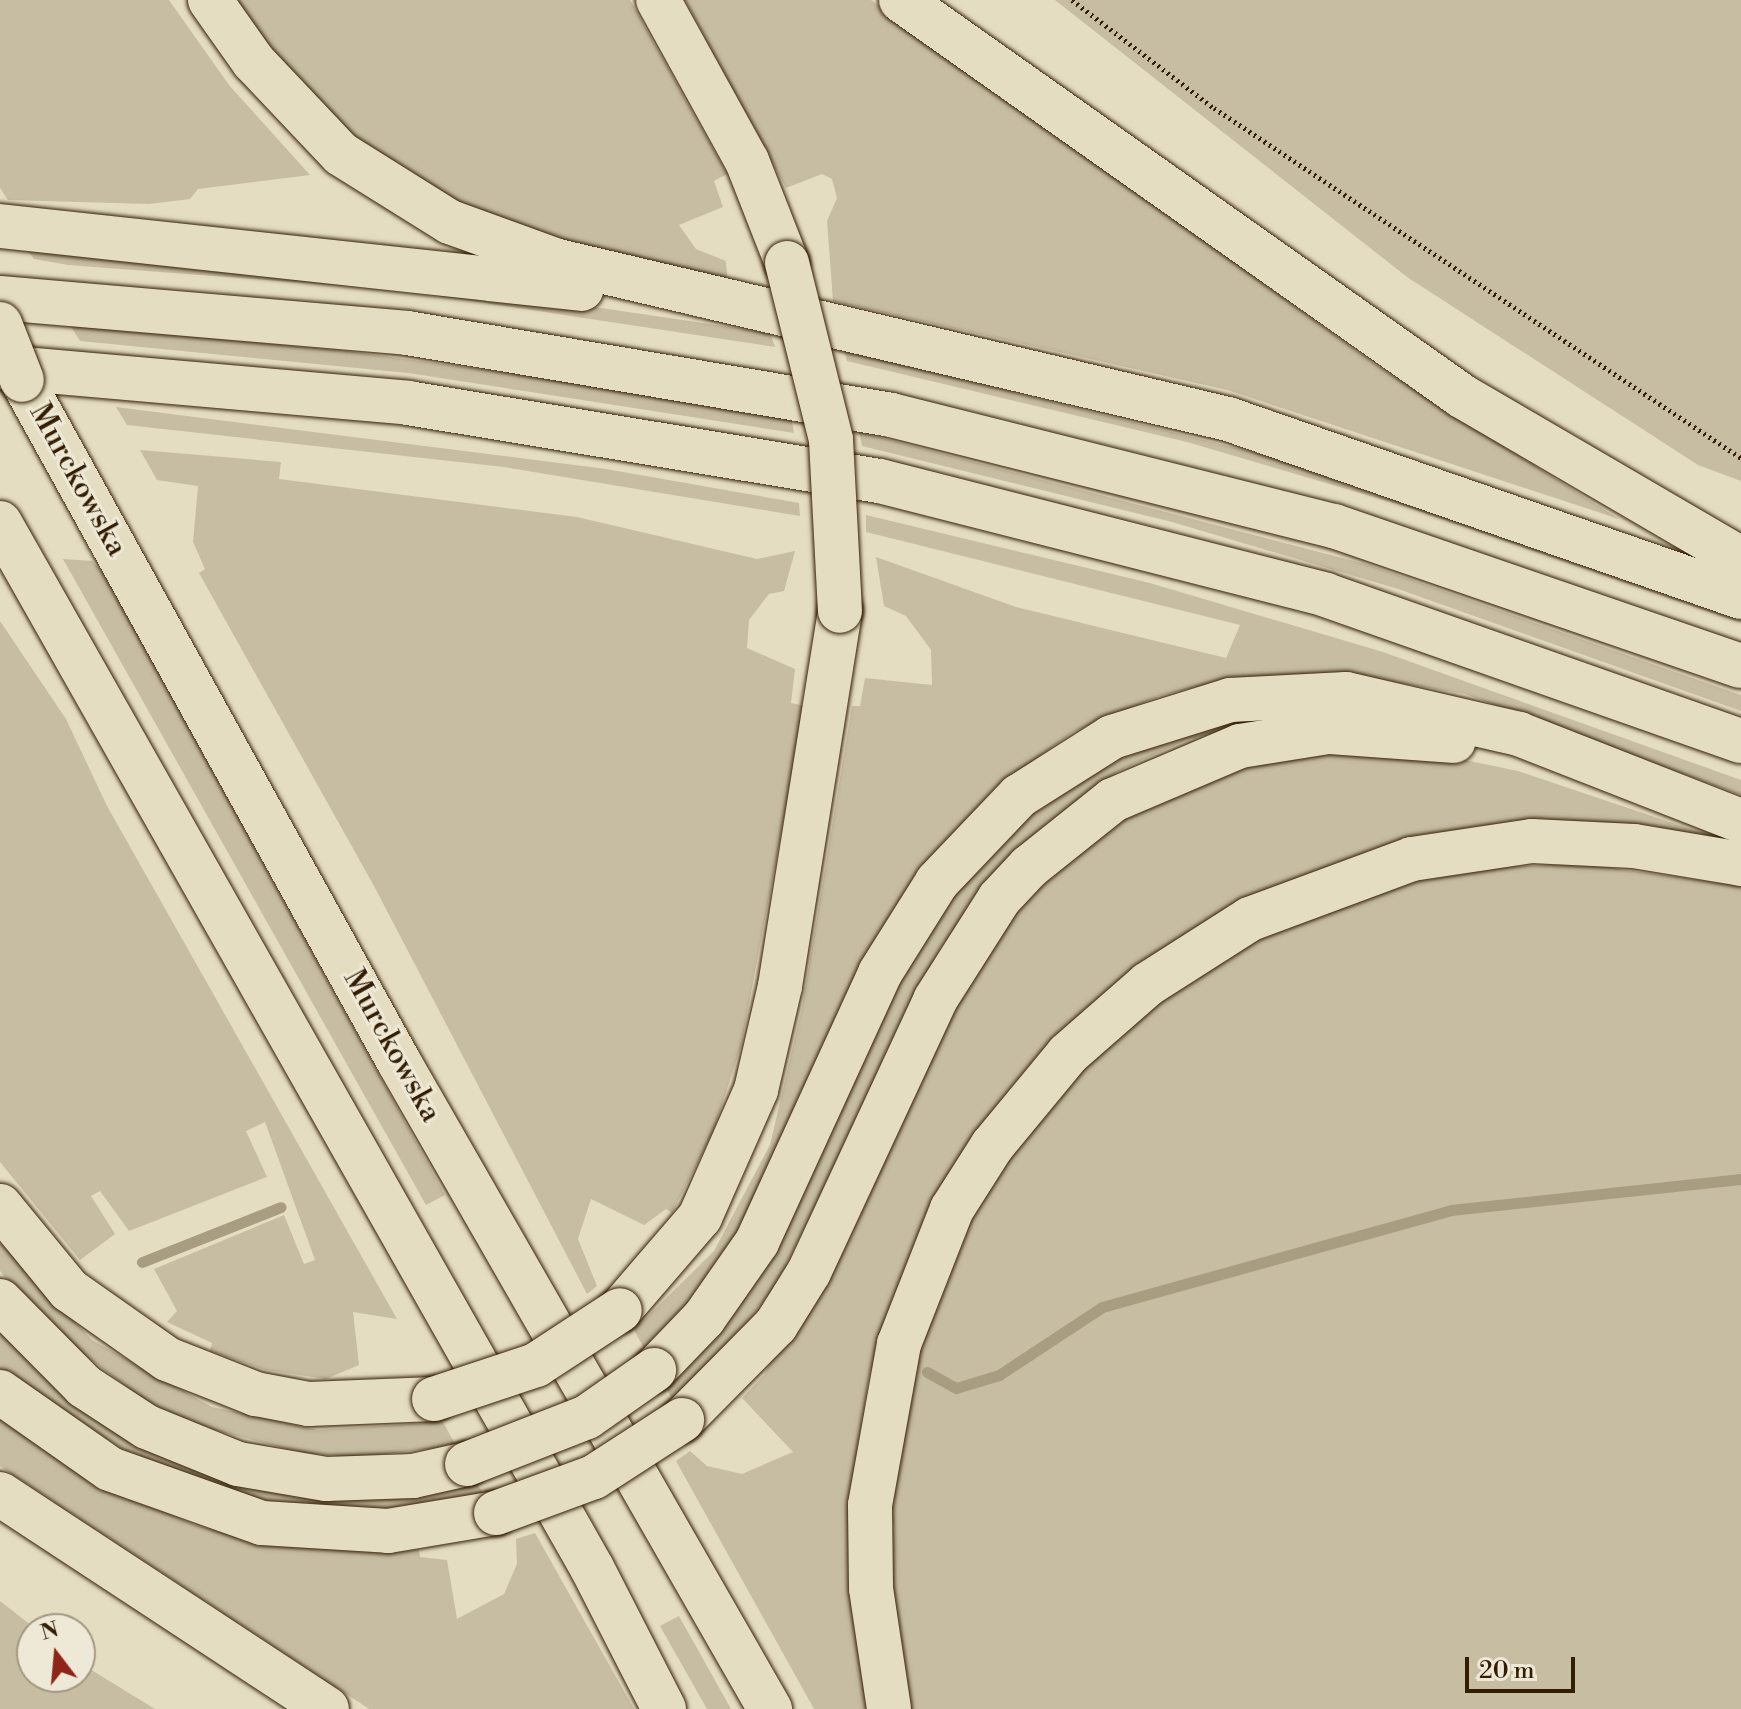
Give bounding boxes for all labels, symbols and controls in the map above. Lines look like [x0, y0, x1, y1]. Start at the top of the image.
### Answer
street label: Murckowska [21, 397, 135, 563]
street label: Murckowska [335, 963, 449, 1129]
north arrow [16, 1613, 96, 1693]
text: N [38, 1616, 62, 1647]
scale bar [1469, 1641, 1579, 1691]
text: 20 m [1479, 1656, 1535, 1686]

